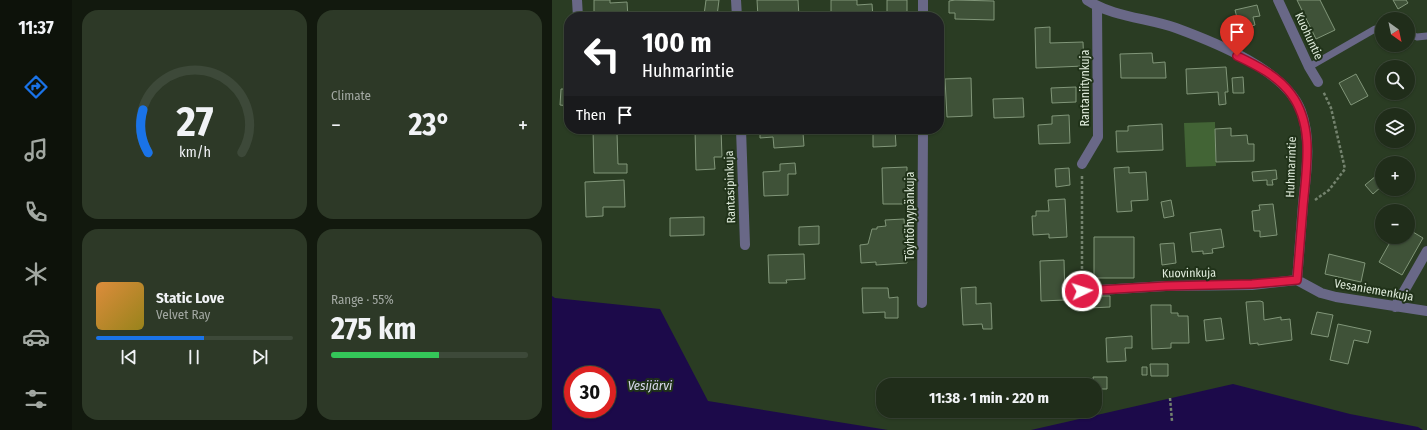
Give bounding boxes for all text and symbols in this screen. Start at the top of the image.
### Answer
street label: Kuohuntie [1292,10,1326,62]
north arrow [1375,12,1415,52]
map controls [1375,12,1415,244]
pin [1220,15,1254,56]
text: 11:37 [18,17,54,39]
icon: arrive [1226,21,1248,43]
text: 100 m [642,26,712,59]
icon: left [576,28,628,80]
street label: Rantaniitynkuja [1078,49,1092,126]
text: Huhmarintie [642,60,734,82]
button: search [1375,60,1415,100]
icon: directions [22,73,50,101]
text: Climate [331,88,371,103]
text: 27 [175,96,213,146]
icon: arrive [614,104,636,126]
text: Then [576,106,606,124]
text: 23° [408,107,451,143]
button: layers [1375,108,1415,148]
text: − [331,112,341,139]
text: + [518,112,528,139]
icon: music [22,136,50,164]
street label: Huhmarintie [1283,136,1299,198]
text: km/h [179,143,210,160]
street label: Rantasipinkuja [722,150,738,224]
button: + [1375,156,1415,196]
street label: Töyhtöhyypänkuja [903,171,917,261]
icon: phone [22,198,50,226]
button: − [1375,204,1415,244]
icon: climate [22,260,50,288]
street label: Kuovinkuja [1162,266,1216,280]
position arrow [1061,270,1103,312]
street label: Vesaniemenkuja [1333,276,1415,304]
text: Static Love [156,289,224,307]
text: Range · 55% [331,292,394,307]
text: Velvet Ray [156,307,210,322]
text: 275 km [331,311,416,347]
icon: car [22,323,50,351]
icon: previous [118,346,140,368]
icon: pause [183,346,205,368]
icon: next [249,346,271,368]
speed limit sign: 30 [564,366,616,418]
water label: Vesijärvi [628,378,673,393]
icon: filters [22,385,50,413]
text: 11:38 · 1 min · 220 m [929,389,1049,407]

